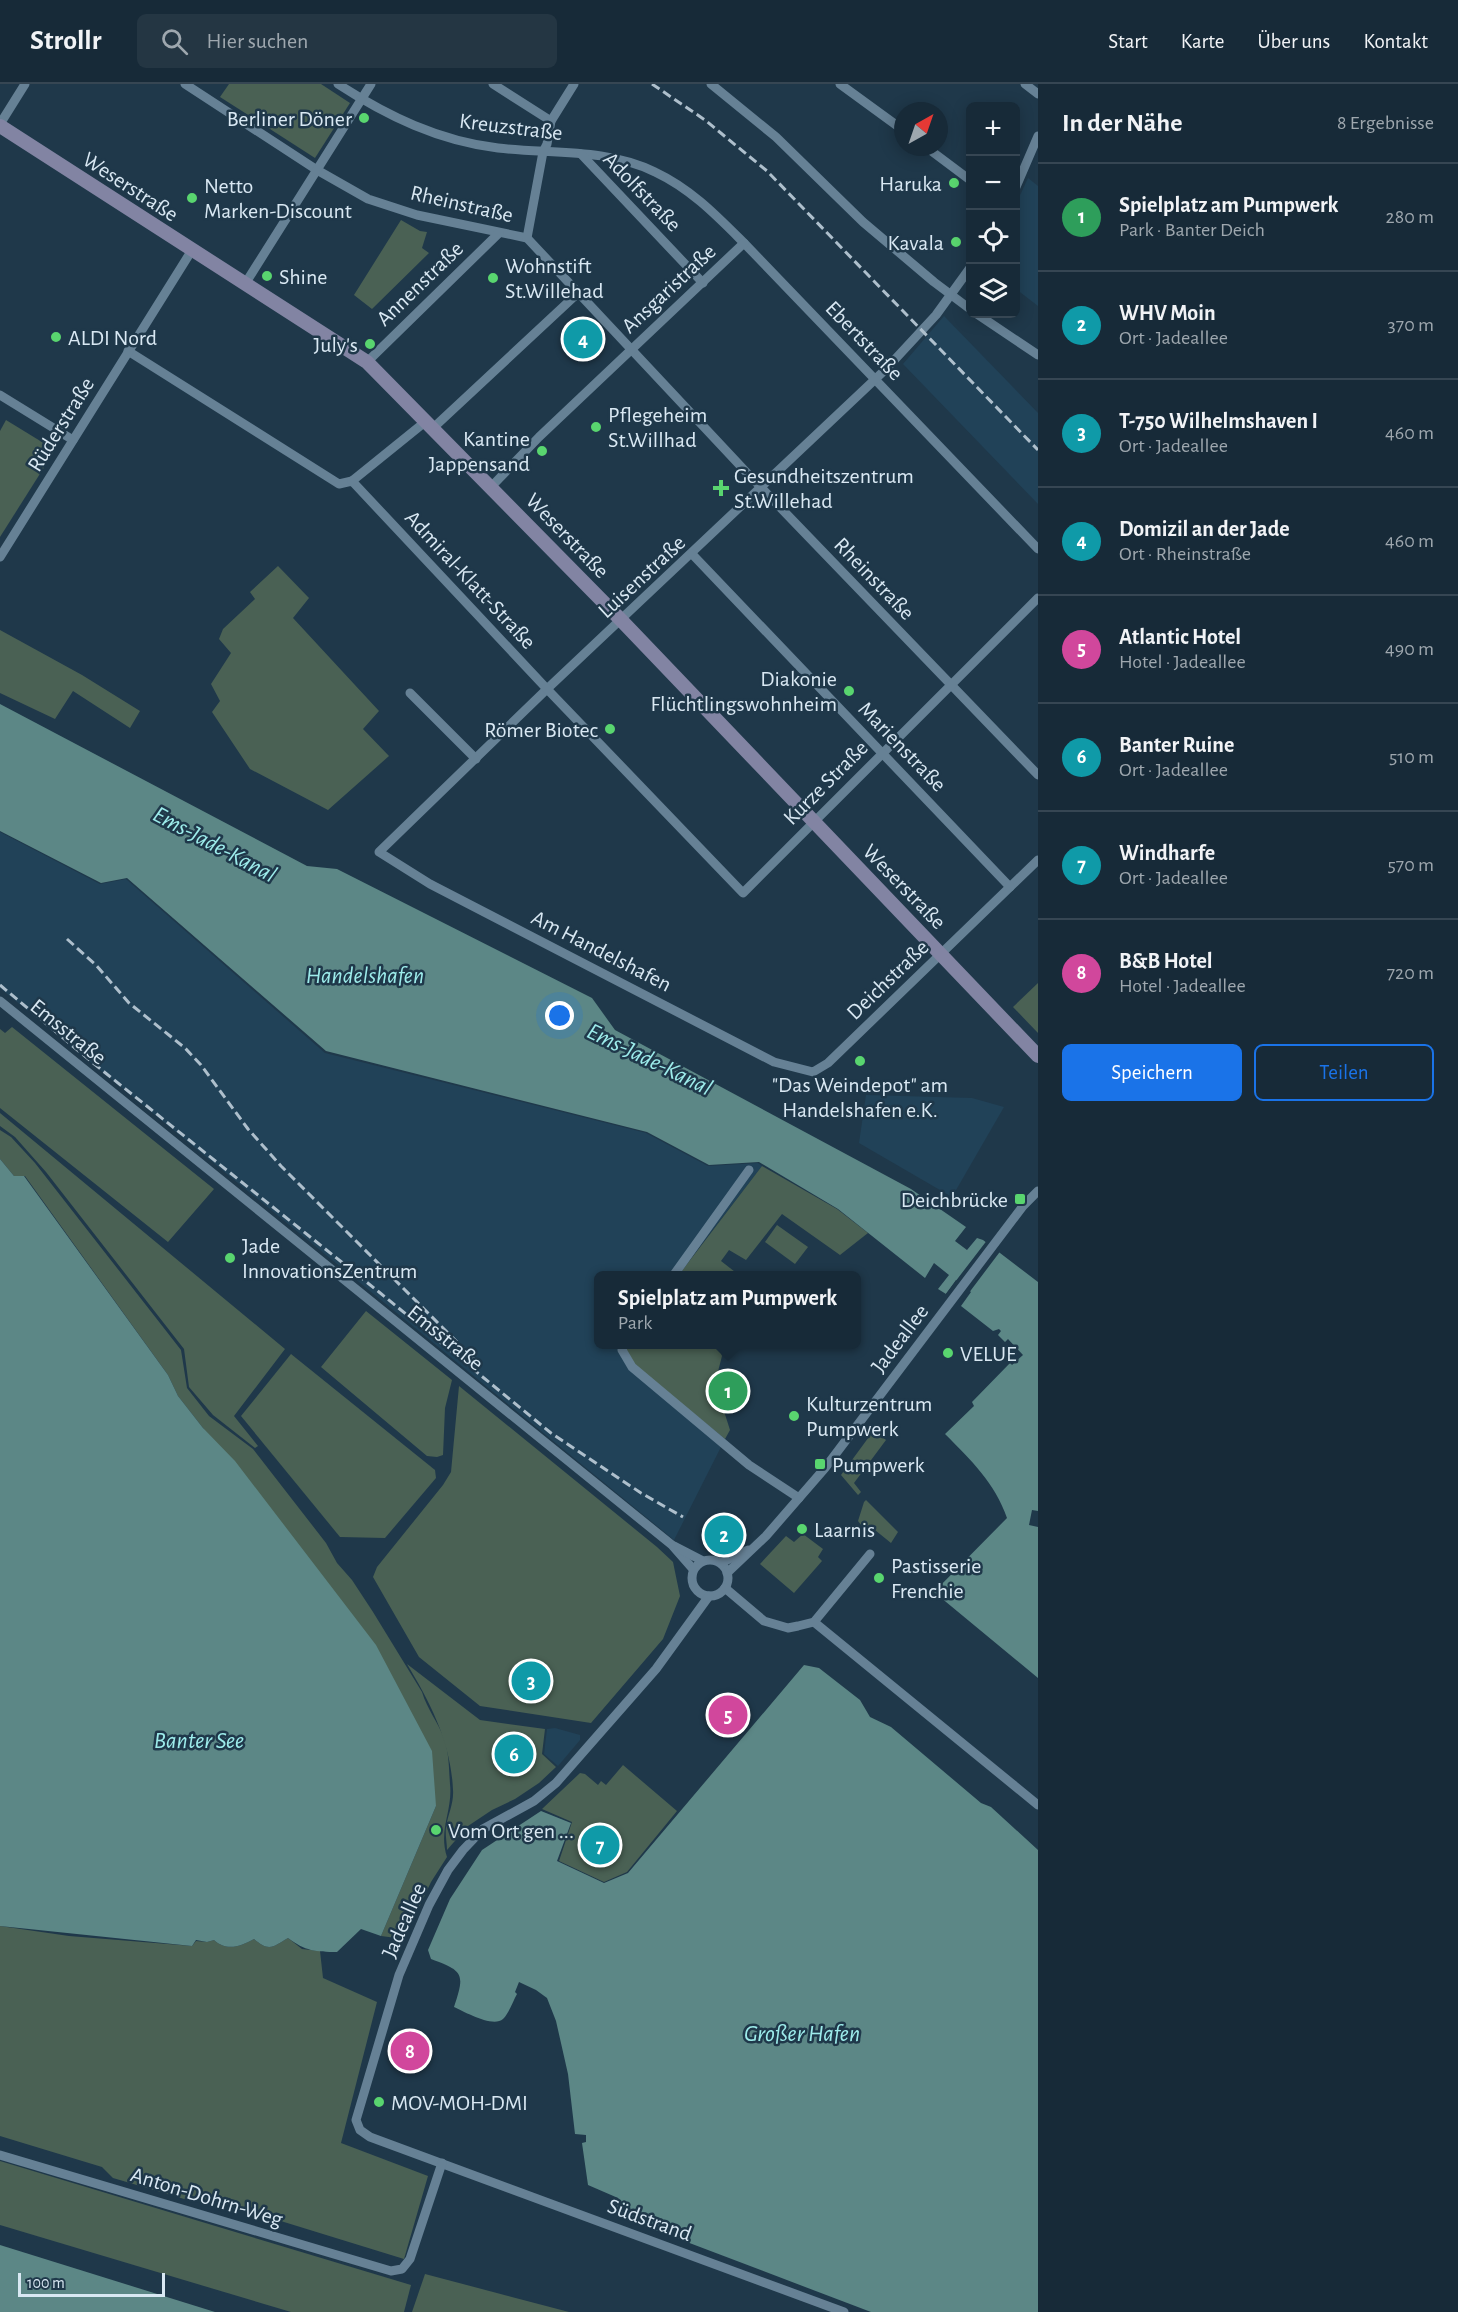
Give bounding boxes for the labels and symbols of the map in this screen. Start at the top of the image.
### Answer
north arrow [894,102,948,156]
place label: Berliner Döner [227,108,352,130]
street label: Kreuzstraße [458,110,564,144]
marker: Berliner Döner [357,111,371,125]
street label: Weserstraße [79,148,182,226]
street label: Adolfstraße [599,148,685,236]
place label: Haruka [879,173,942,195]
place label: Netto Marken-Discount [204,175,352,222]
marker: Haruka [947,176,961,190]
street label: Rheinstraße [408,181,515,226]
marker: Netto Marken-Discount [185,191,199,205]
place label: Kavala [888,232,944,254]
marker: Kavala [949,235,963,249]
street label: Annenstraße [372,237,467,330]
street label: Ansgaristraße [618,240,720,337]
place label: Wohnstift St.Willehad [505,255,604,302]
place label: Shine [279,266,327,288]
marker: Shine [260,269,274,283]
marker: Wohnstift St.Willehad [486,271,500,285]
street label: Ebertstraße [821,297,907,385]
pin: 4 [564,316,602,362]
place label: ALDI Nord [68,327,157,349]
marker: ALDI Nord [49,330,63,344]
place label: July's [314,334,358,356]
marker: July's [363,337,377,351]
street label: Rüderstraße [23,374,98,475]
place label: Pflegeheim St.Willhad [608,404,707,451]
marker: Pflegeheim St.Willhad [589,420,603,434]
place label: Kantine Jappensand [429,428,530,475]
marker: Kantine Jappensand [535,444,549,458]
place label: Gesundheitszentrum St.Willehad [734,465,914,512]
marker: Gesundheitszentrum St.Willehad [712,479,730,497]
street label: Weserstraße [522,489,613,582]
street label: Admiral-Klatt-Straße [401,506,540,653]
street label: Luisenstraße [594,531,689,622]
street label: Rheinstraße [830,533,919,624]
place label: Diakonie Flüchtlingswohnheim [651,668,837,715]
marker: Diakonie Flüchtlingswohnheim [842,684,856,698]
street label: Marienstraße [854,697,950,796]
place label: Römer Biotec [484,719,599,741]
marker: Römer Biotec [603,722,617,736]
street label: Kurze Straße [779,736,872,829]
water label: Ems-Jade-Kanal [149,802,280,887]
street label: Weserstraße [859,840,950,933]
street label: Am Handelshafen [528,906,675,996]
street label: Deichstraße [843,936,933,1024]
water label: Handelshafen [306,964,424,988]
street label: Emsstraße [26,995,111,1069]
your location [545,1001,574,1030]
water label: Ems-Jade-Kanal [583,1019,716,1101]
marker: "Das Weindepot" am Handelshafen e.K. [853,1054,867,1068]
place label: "Das Weindepot" am Handelshafen e.K. [772,1074,948,1121]
place label: Deichbrücke [901,1189,1008,1211]
marker: Deichbrücke [1013,1192,1027,1206]
place label: Jade InnovationsZentrum [242,1235,417,1282]
marker: Jade InnovationsZentrum [223,1251,237,1265]
street label: Jadeallee [867,1300,932,1377]
street label: Emsstraße [403,1301,488,1375]
place label: VELUE [960,1343,1017,1365]
marker: VELUE [941,1346,955,1360]
pin: 1 [708,1368,748,1414]
place label: Kulturzentrum Pumpwerk [806,1393,932,1440]
marker: Kulturzentrum Pumpwerk [787,1409,801,1423]
place label: Pumpwerk [832,1454,924,1476]
marker: Pumpwerk [813,1457,827,1471]
pin: 2 [704,1512,744,1558]
place label: Laarnis [814,1519,875,1541]
marker: Laarnis [795,1522,809,1536]
place label: Pastisserie Frenchie [891,1555,982,1602]
marker: Pastisserie Frenchie [872,1571,886,1585]
pin: 3 [512,1658,550,1704]
pin: 5 [708,1692,748,1738]
water label: Banter See [154,1729,244,1753]
pin: 6 [494,1732,534,1776]
place label: Vom Ort gen ... [448,1820,574,1842]
pin: 7 [580,1822,620,1868]
marker: Vom Ort gen ... [429,1823,443,1837]
street label: Jadeallee [378,1880,430,1961]
water label: Großer Hafen [744,2022,860,2046]
pin: 8 [390,2028,430,2074]
place label: MOV-MOH-DMI [391,2092,528,2114]
marker: MOV-MOH-DMI [372,2095,386,2109]
street label: Anton-Dohrn-Weg [128,2163,286,2231]
street label: Südstrand [605,2195,695,2245]
scale bar [18,2270,165,2298]

